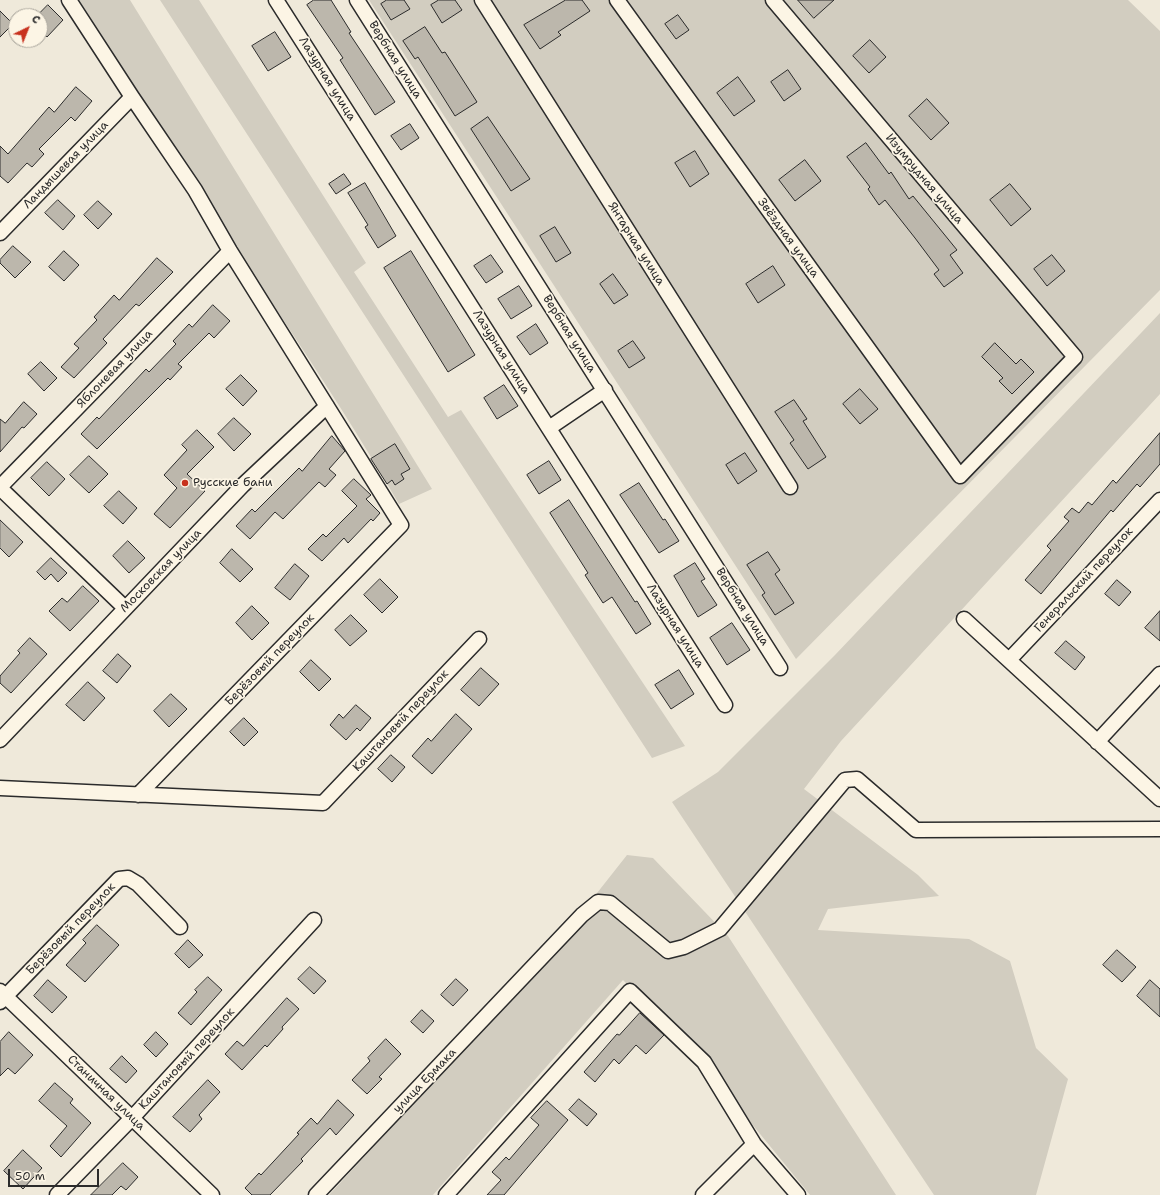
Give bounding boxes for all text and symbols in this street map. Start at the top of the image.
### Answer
north arrow [8,8,48,48]
text: С [28,12,43,27]
street label: Вербная улица [365,18,425,102]
street label: Лазурная улица [295,34,359,124]
street label: Ландышевая улица [20,118,112,212]
street label: Изумрудная улица [882,131,966,227]
street label: Звёздная улица [754,195,822,281]
street label: Янтарная улица [605,200,667,288]
street label: Вербная улица [539,292,599,376]
street label: Лазурная улица [469,307,533,397]
street label: Яблоневая улица [74,327,156,411]
place label: Русские бани [193,476,273,490]
marker: Русские бани [180,478,190,488]
street label: Генеральский переулок [1032,525,1136,635]
street label: Московская улица [117,526,205,616]
street label: Вербная улица [712,565,772,649]
street label: Лазурная улица [643,581,707,671]
street label: Берёзовый переулок [222,611,318,709]
street label: Каштановый переулок [350,667,452,775]
street label: Берёзовый переулок [23,880,119,978]
street label: Каштановый переулок [136,1005,238,1113]
street label: улица Ермака [390,1046,460,1116]
street label: Станичная улица [64,1052,148,1134]
scale bar [10,1161,101,1187]
text: 50 m [15,1168,45,1184]

